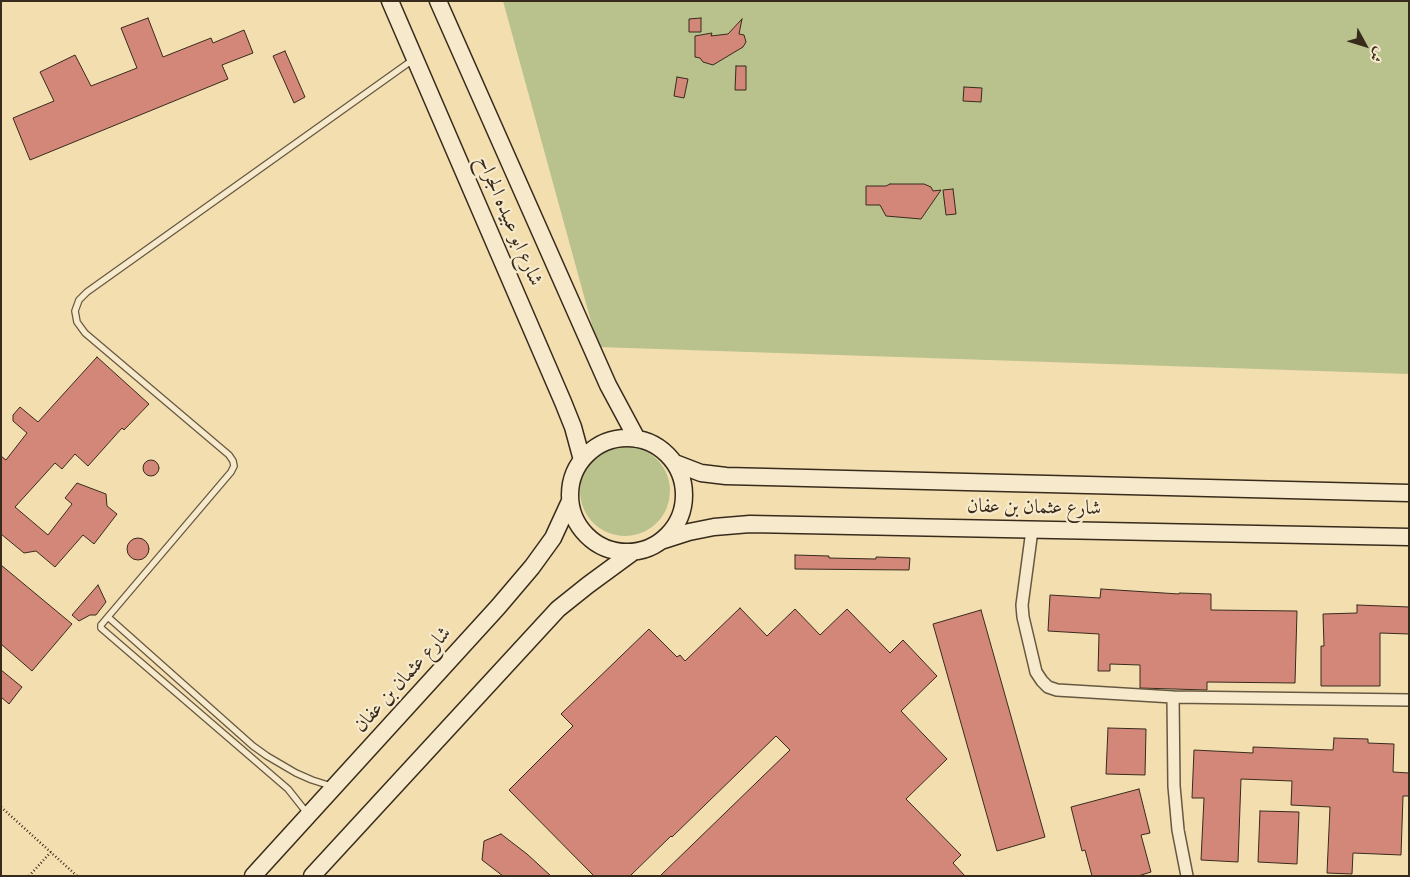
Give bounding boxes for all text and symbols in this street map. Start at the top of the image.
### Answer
north arrow [1340,20,1390,70]
text: ش [1365,43,1389,66]
street label: شارع ابو عبيده الجراح [471,152,547,290]
street label: شارع عثمان بن عفان [967,495,1101,521]
street label: شارع عثمان بن عفان [349,622,457,738]

